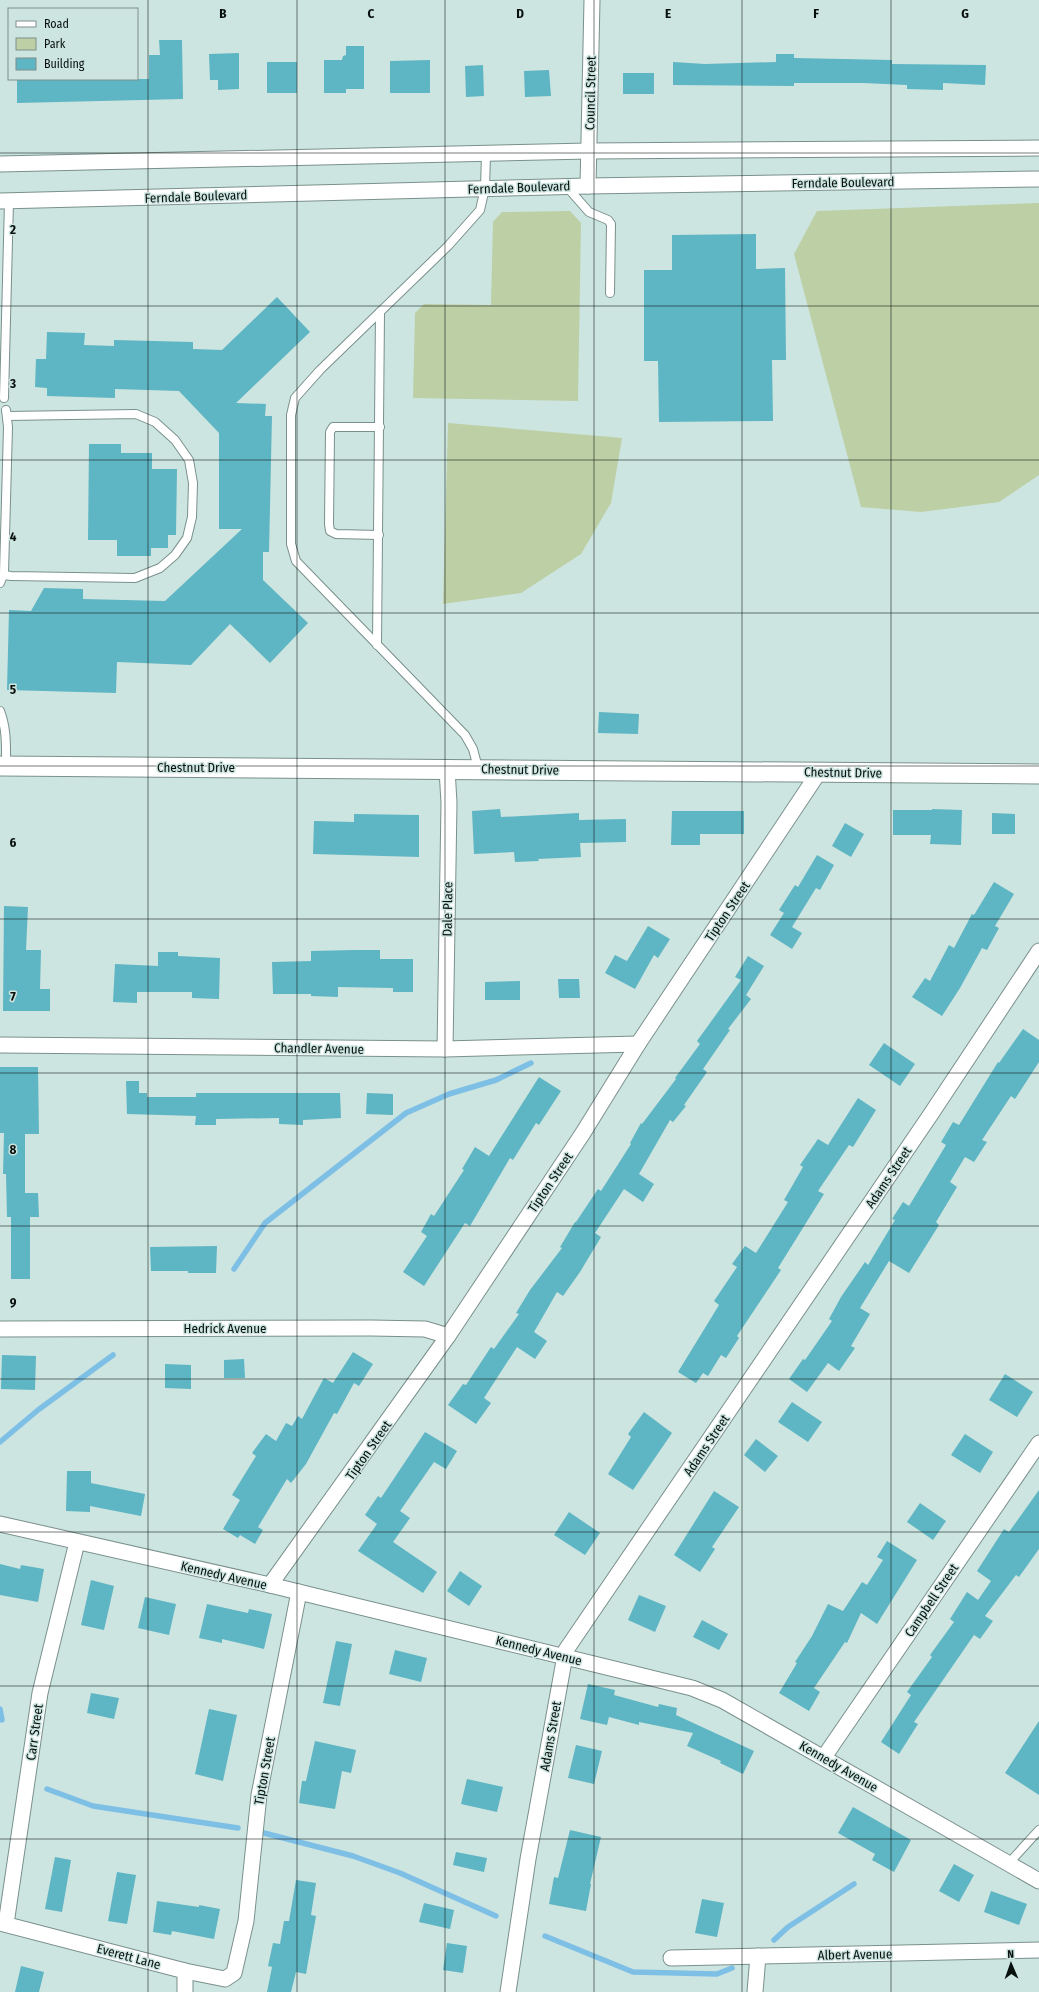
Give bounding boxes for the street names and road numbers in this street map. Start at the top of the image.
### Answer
street label: Council Street [582,55,599,130]
street label: Ferndale Boulevard [792,174,894,191]
street label: Ferndale Boulevard [467,178,571,197]
street label: Ferndale Boulevard [144,187,248,206]
street label: Chestnut Drive [157,760,235,775]
street label: Chestnut Drive [481,761,559,778]
street label: Chestnut Drive [804,764,882,781]
street label: Tipton Street [702,878,753,944]
street label: Dale Place [440,882,455,936]
street label: Chandler Avenue [274,1040,364,1057]
street label: Adams Street [862,1143,915,1211]
street label: Tipton Street [525,1149,576,1215]
street label: Hedrick Avenue [184,1321,266,1336]
street label: Adams Street [680,1411,733,1479]
street label: Tipton Street [342,1417,395,1483]
street label: Kennedy Avenue [179,1558,269,1593]
street label: Campbell Street [901,1560,962,1640]
street label: Kennedy Avenue [494,1633,583,1668]
street label: Adams Street [537,1699,564,1772]
street label: Carr Street [23,1702,46,1761]
street label: Tipton Street [251,1735,278,1806]
street label: Kennedy Avenue [797,1738,881,1795]
street label: Everett Lane [95,1941,162,1972]
street label: Albert Avenue [818,1946,892,1963]

